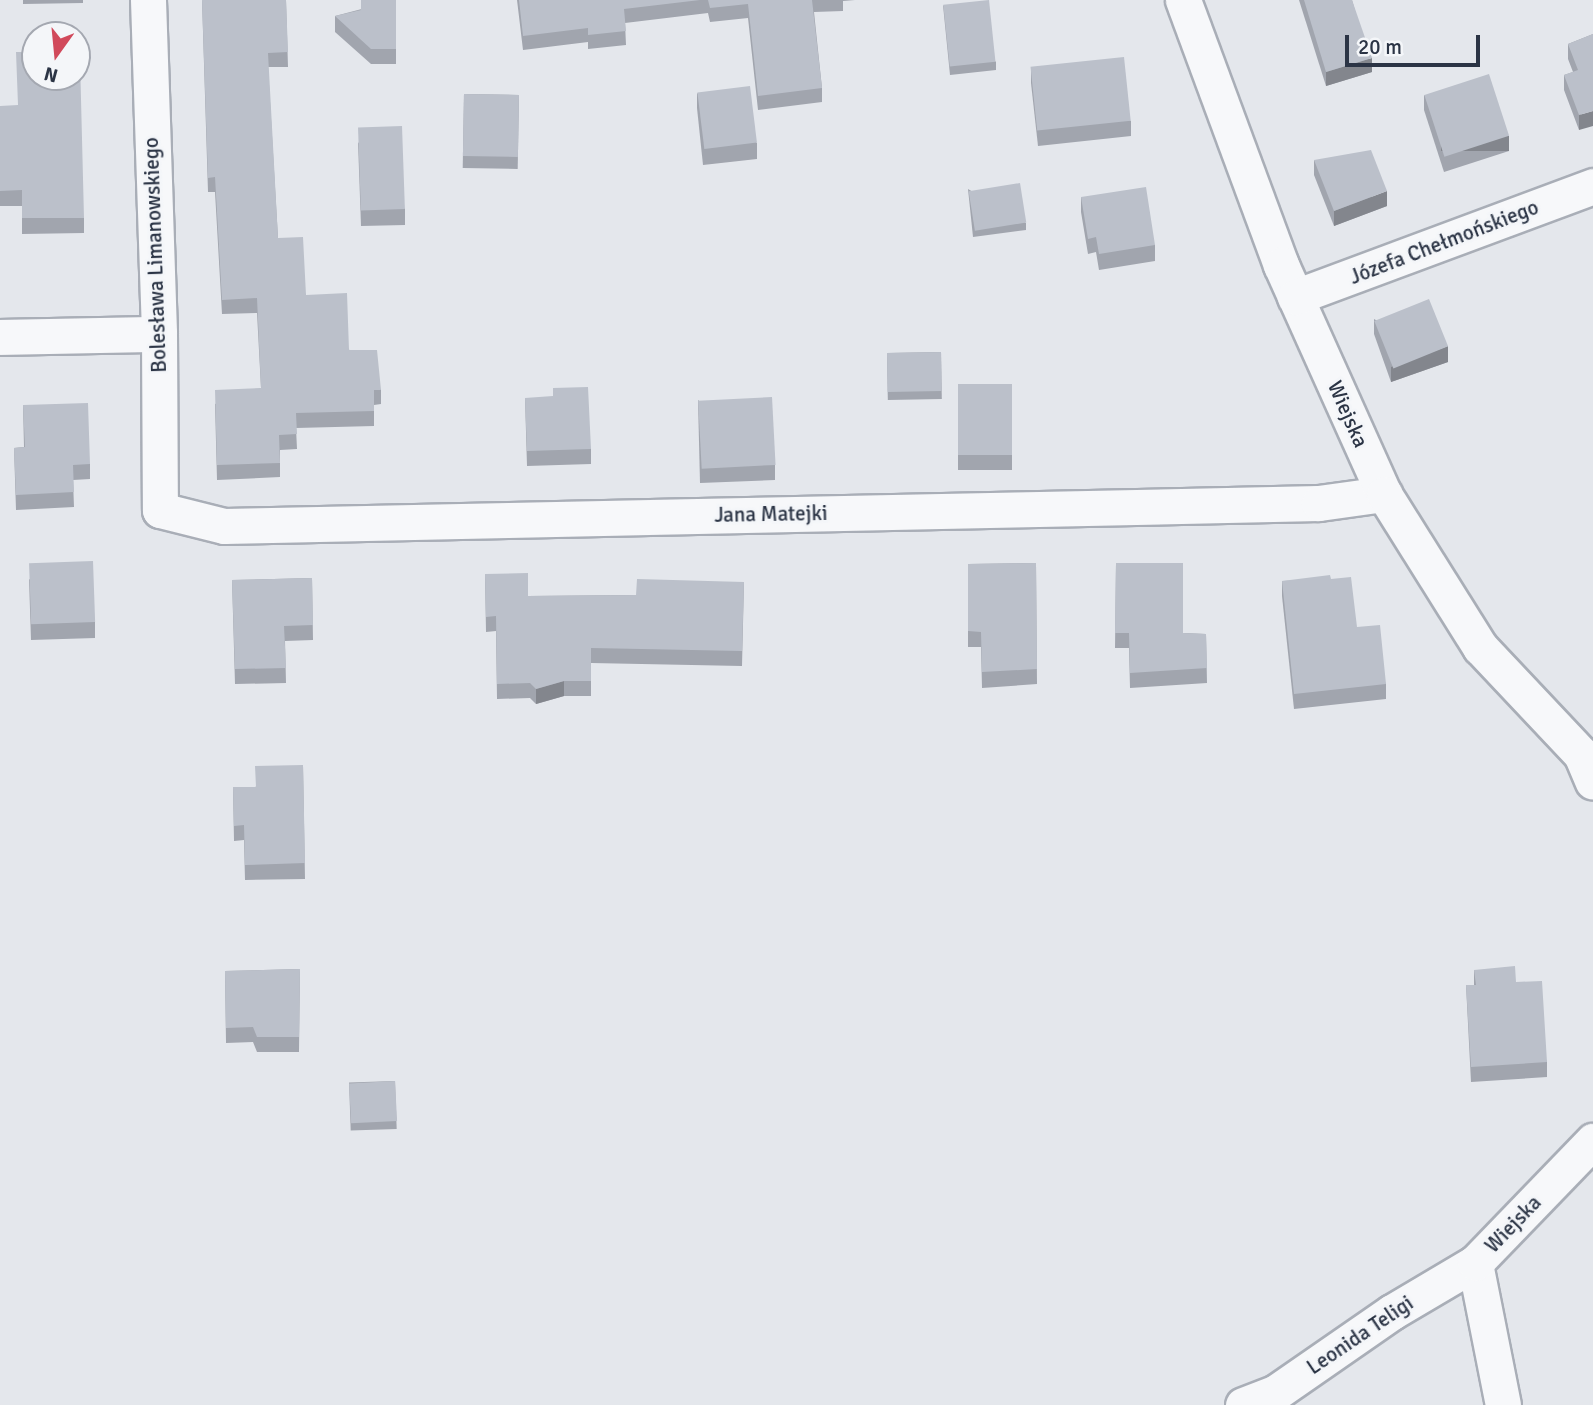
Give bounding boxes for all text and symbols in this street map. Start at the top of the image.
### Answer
north arrow [21,21,91,91]
scale bar [1348,21,1483,65]
text: 20 m [1358,34,1402,60]
text: N [42,61,61,88]
street label: Bolesława Limanowskiego [138,137,172,373]
street label: Józefa Chełmońskiego [1346,194,1542,290]
street label: Wiejska [1322,377,1374,451]
street label: Jana Matejki [714,500,828,528]
street label: Wiejska [1480,1190,1546,1258]
street label: Leonida Teligi [1302,1290,1418,1380]

